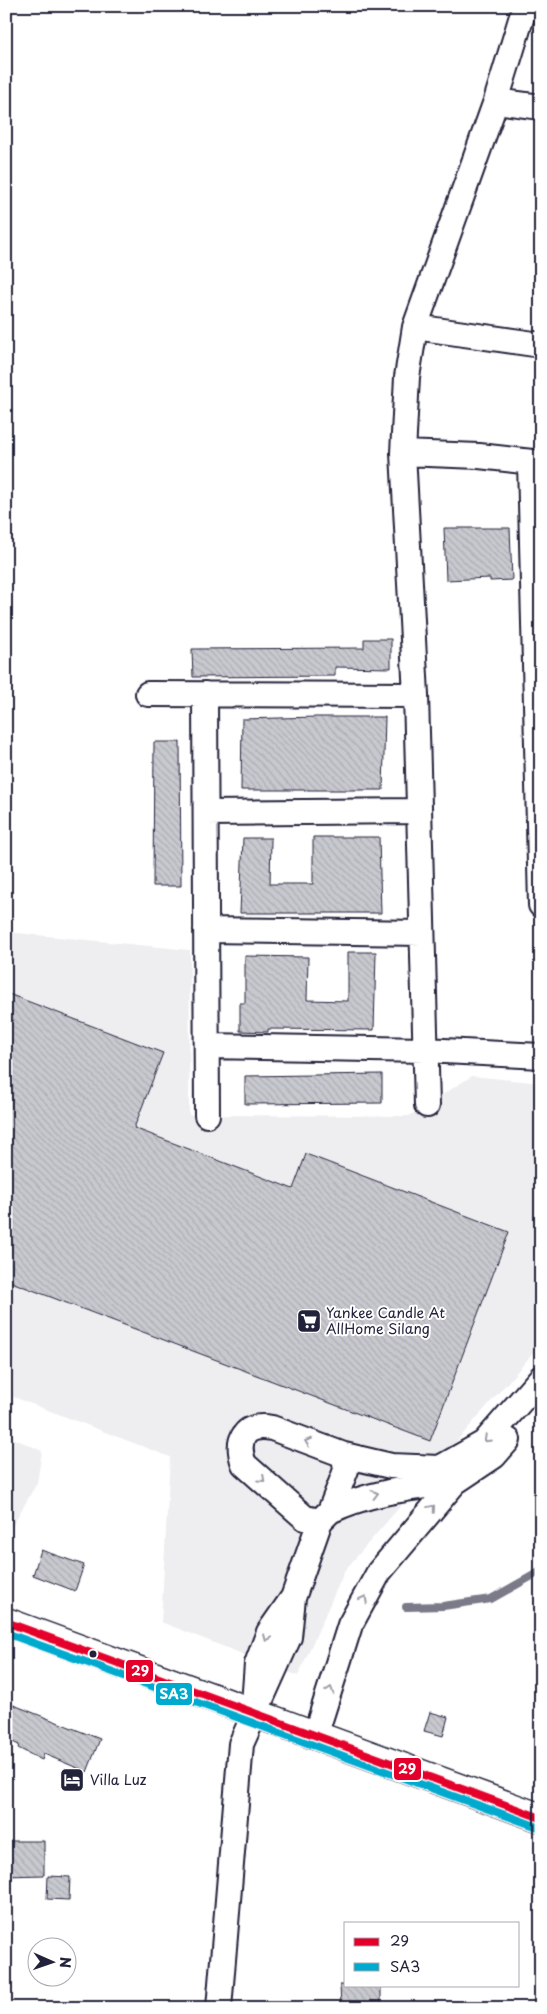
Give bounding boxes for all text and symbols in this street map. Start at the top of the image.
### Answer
place label: Yankee Candle At AllHome Silang [326,1302,445,1339]
supermarket icon: Yankee Candle At AllHome Silang [296,1308,322,1334]
one-way arrow [484,1433,493,1442]
one-way arrow [304,1437,313,1448]
one-way arrow [257,1474,266,1483]
one-way arrow [371,1490,379,1500]
one-way arrow [427,1505,435,1514]
one-way arrow [358,1595,368,1604]
one-way arrow [263,1633,273,1642]
unlabelled marker [88,1649,98,1659]
line badge: 29 [125,1659,154,1683]
text: 29 [131,1660,149,1681]
line badge: SA3 [155,1682,193,1706]
text: SA3 [160,1683,188,1704]
one-way arrow [324,1686,334,1694]
line badge: 29 [393,1757,422,1781]
text: 29 [398,1758,416,1779]
hotel icon: Villa Luz [59,1767,85,1793]
place label: Villa Luz [90,1769,147,1790]
legend [344,1922,520,1986]
text: 29 [390,1928,409,1951]
north arrow [28,1936,78,1986]
text: SA3 [390,1954,420,1977]
text: N [55,1957,76,1968]

